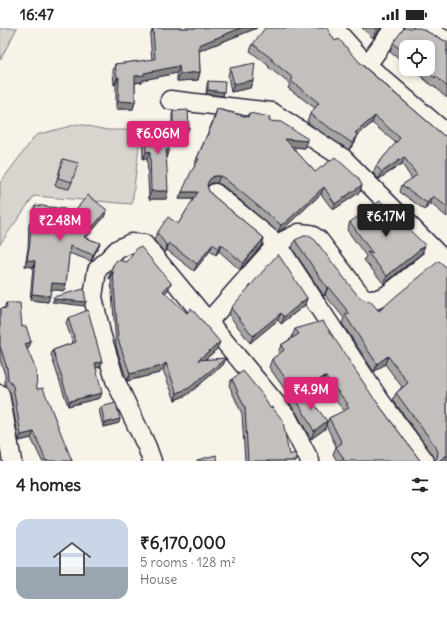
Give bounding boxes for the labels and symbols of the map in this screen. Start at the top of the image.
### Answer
pin: ₹6.06M [125,121,191,155]
pin: ₹6.17M [353,204,419,238]
pin: ₹2.48M [27,208,93,242]
pin: ₹4.9M [283,377,339,411]

